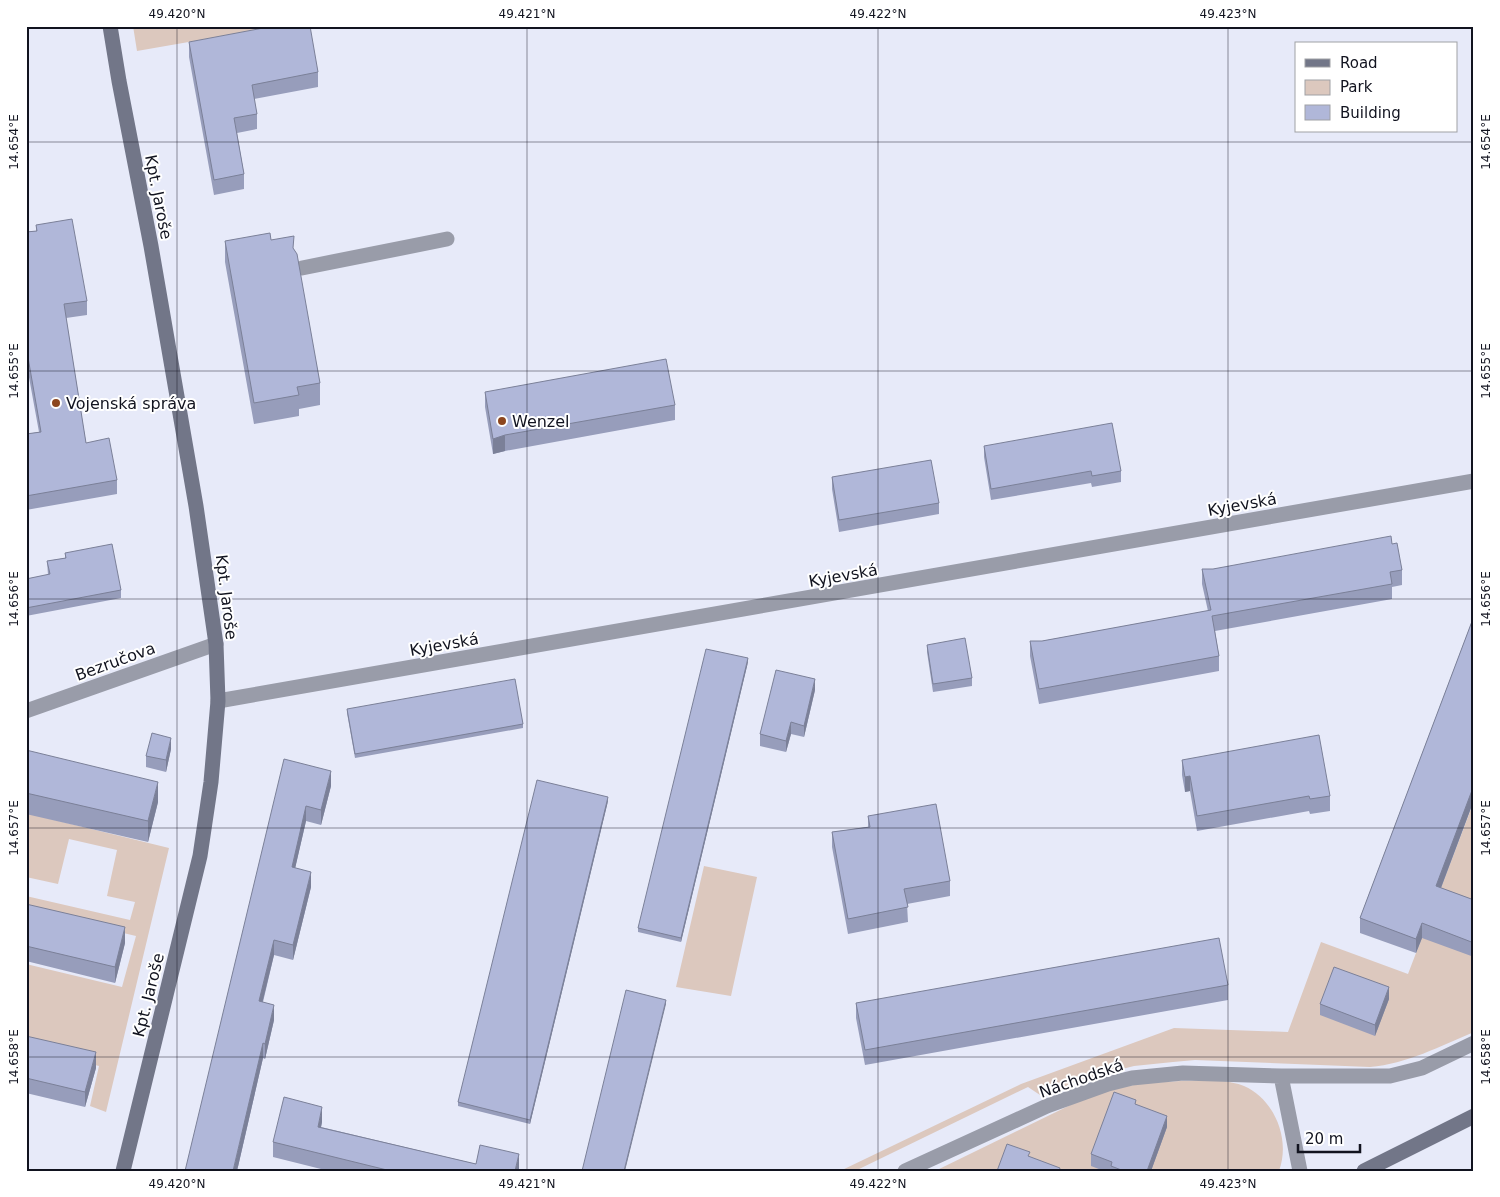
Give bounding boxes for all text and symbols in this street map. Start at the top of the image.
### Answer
text: 49.420°N [149,7,205,21]
text: 49.421°N [499,7,555,21]
text: 49.422°N [850,7,906,21]
text: 49.423°N [1200,7,1256,21]
legend [1295,42,1458,132]
text: Road [1340,54,1378,72]
text: Park [1340,78,1373,96]
text: Building [1340,104,1401,122]
text: 14.654°E [7,114,21,170]
text: 14.654°E [1479,114,1493,170]
street label: Kpt. Jaroše [141,153,176,241]
text: 14.655°E [7,343,21,399]
text: 14.655°E [1479,343,1493,399]
place label: Vojenská správa [66,394,196,413]
marker: Vojenská správa [50,397,62,409]
place label: Wenzel [512,412,570,431]
marker: Wenzel [496,415,508,427]
street label: Kyjevská [1206,489,1278,520]
street label: Kpt. Jaroše [212,553,241,641]
street label: Kyjevská [807,560,879,591]
text: 14.656°E [7,571,21,627]
text: 14.656°E [1479,571,1493,627]
street label: Kyjevská [408,629,480,660]
street label: Bezručova [73,638,158,685]
text: 14.657°E [7,800,21,856]
text: 14.657°E [1479,800,1493,856]
street label: Kpt. Jaroše [129,951,168,1039]
text: 14.658°E [7,1029,21,1085]
text: 14.658°E [1479,1029,1493,1085]
street label: Náchodská [1037,1055,1126,1102]
scale bar [1298,1122,1360,1154]
text: 20 m [1305,1130,1343,1148]
text: 49.420°N [149,1177,205,1191]
text: 49.421°N [499,1177,555,1191]
text: 49.422°N [850,1177,906,1191]
text: 49.423°N [1200,1177,1256,1191]

